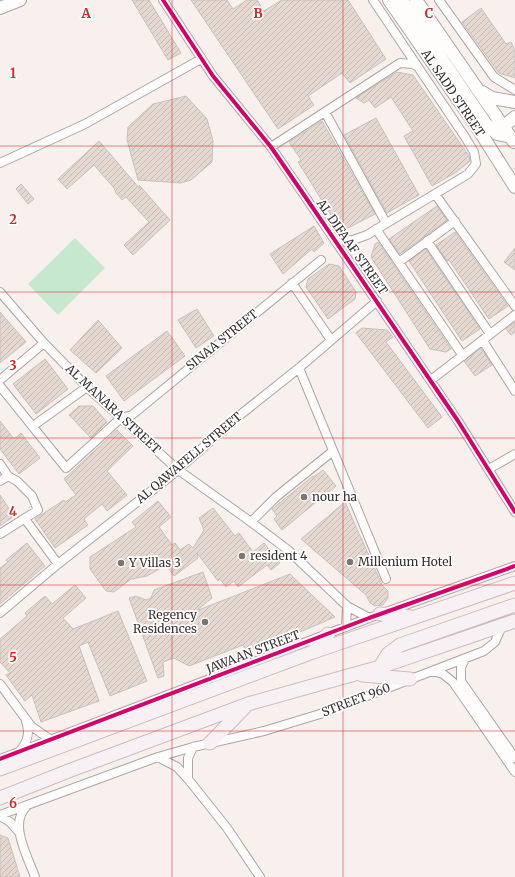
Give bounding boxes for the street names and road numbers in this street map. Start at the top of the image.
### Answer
street label: AL SADD STREET [418,45,489,140]
street label: AL DIFAAF STREET [313,195,391,298]
street label: SINAA STREET [183,306,261,373]
street label: AL MANARA STREET [62,360,164,457]
street label: AL QAWAFELL STREET [132,408,245,507]
street label: JAWAAN STREET [203,627,302,677]
street label: STREET 960 [319,679,392,719]

